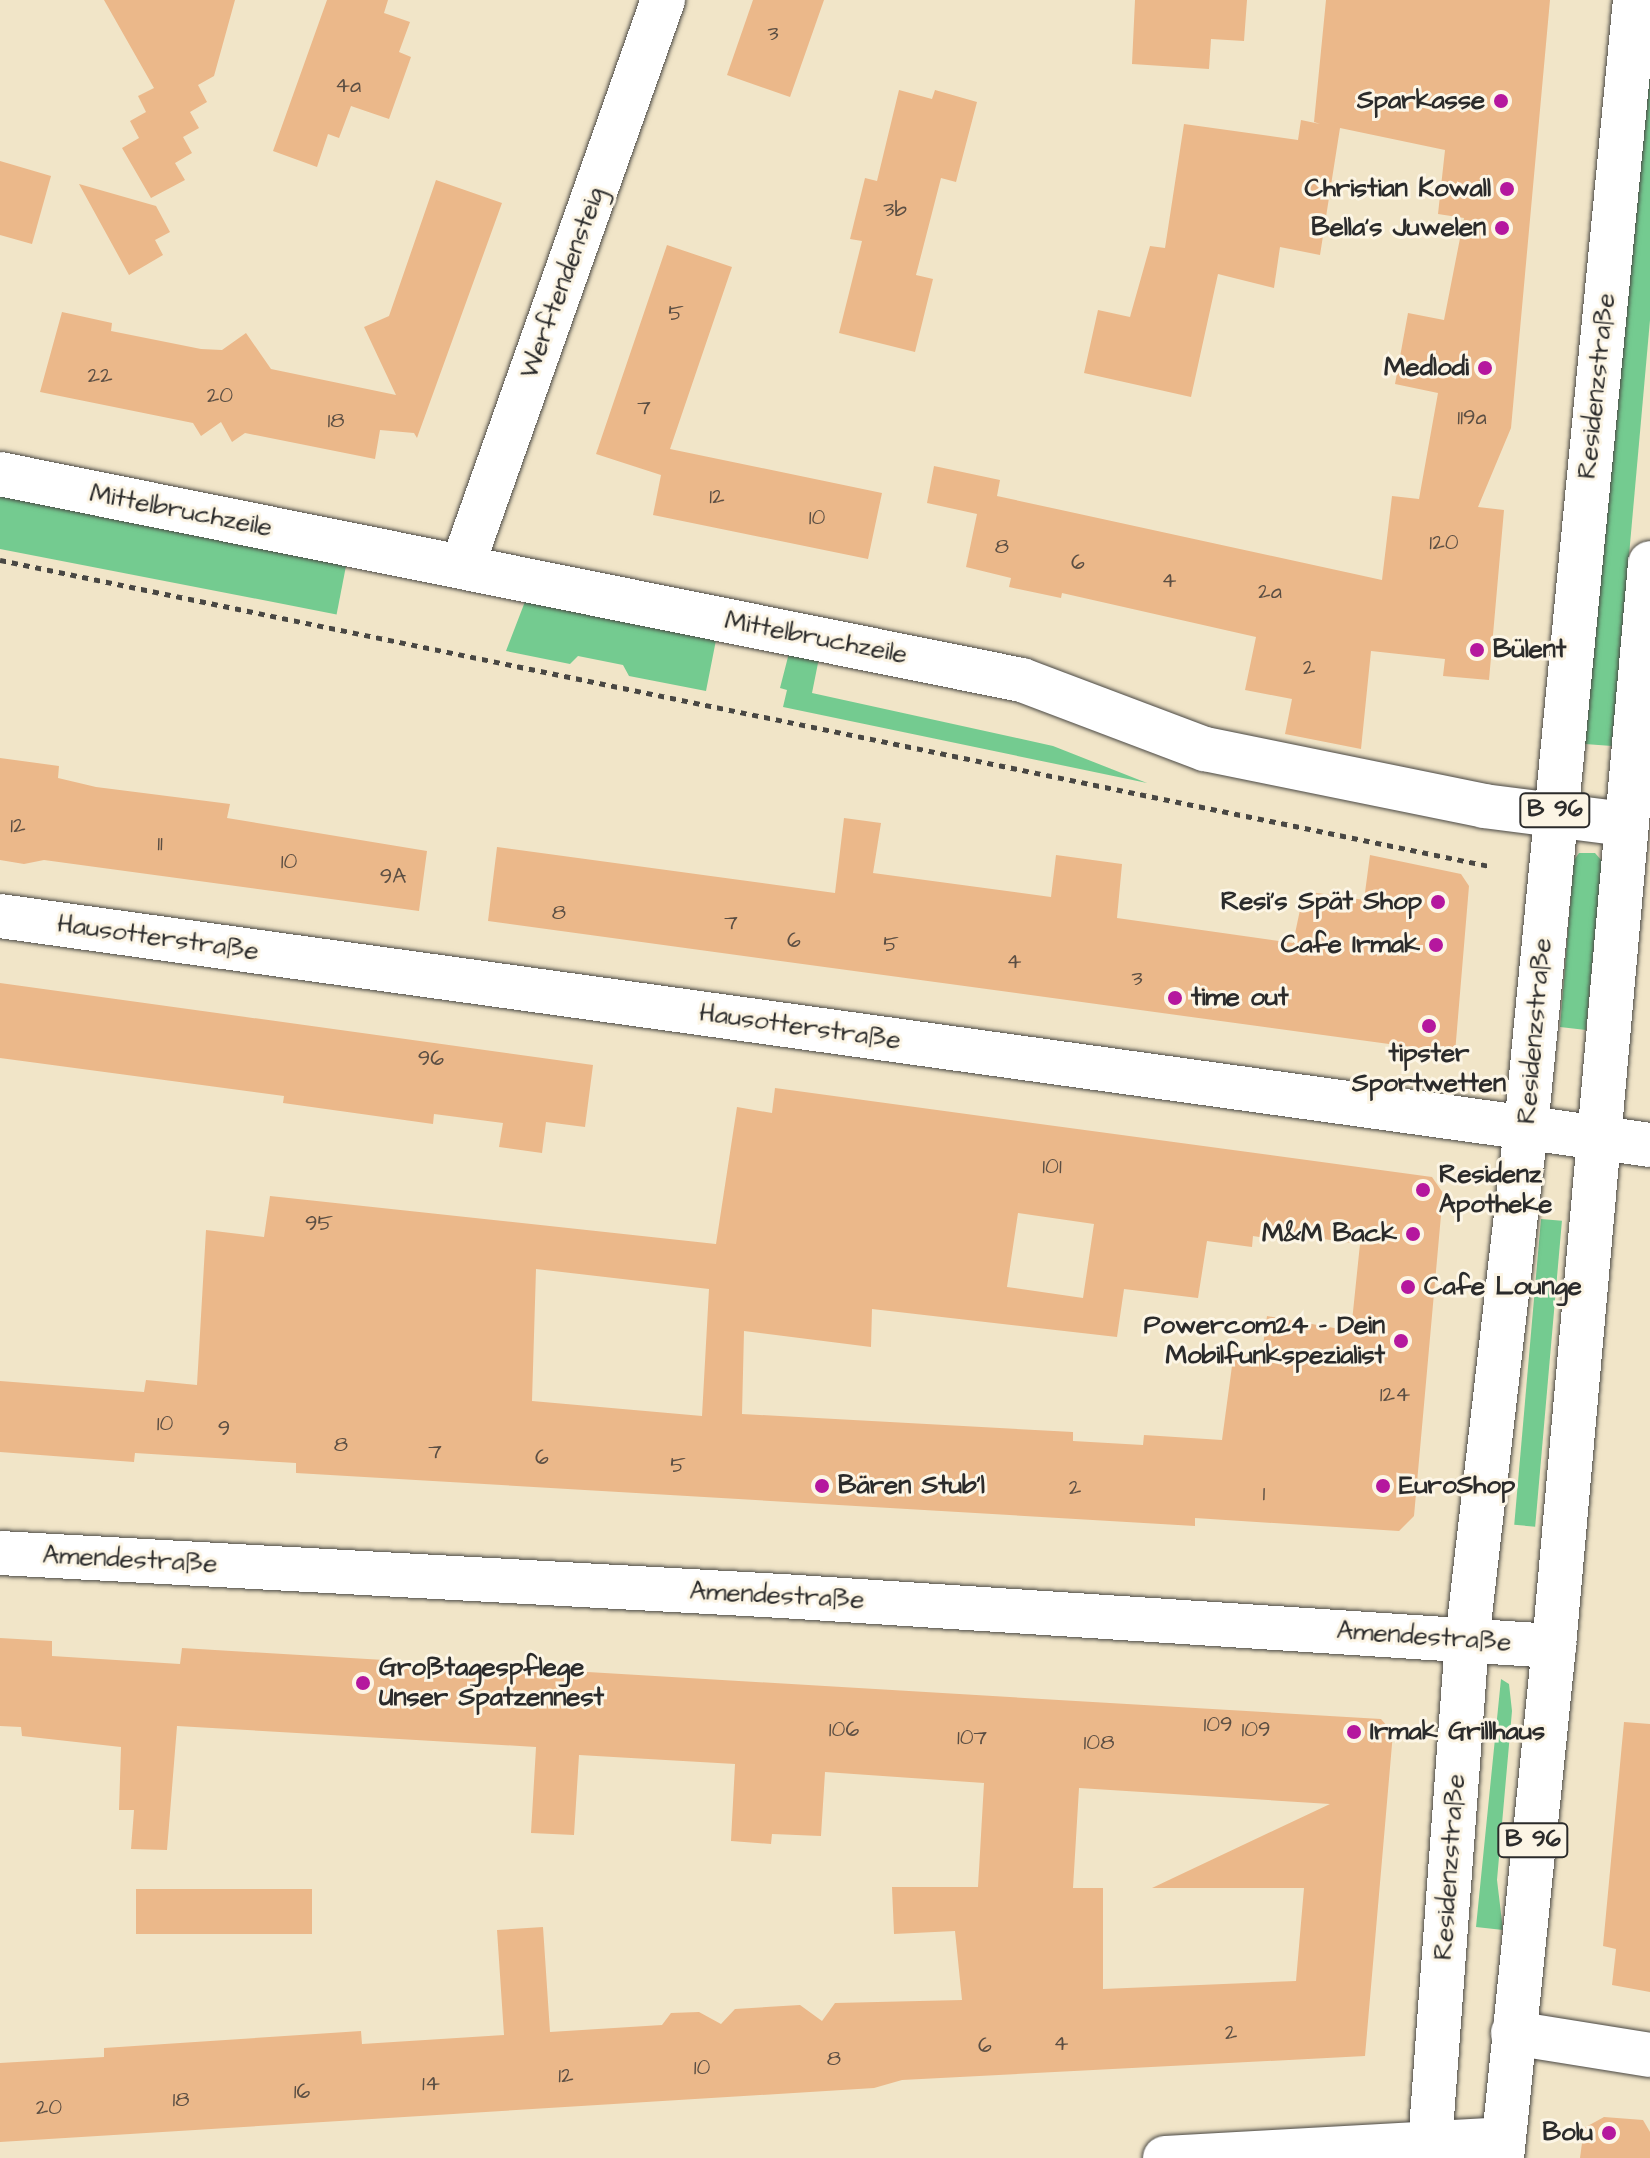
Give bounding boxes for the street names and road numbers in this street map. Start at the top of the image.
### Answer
street label: Werftendensteig [514,183,612,383]
street label: Residenzstraße [1572,292,1622,480]
street label: Mittelbruchzeile [87,478,275,544]
street label: Mittelbruchzeile [722,605,910,671]
road number: B 96 [1519,790,1591,830]
street label: Hausotterstraße [55,908,261,968]
street label: Residenzstraße [1511,937,1559,1125]
street label: Hausotterstraße [697,997,903,1057]
street label: Amendestraße [42,1540,218,1580]
street label: Amendestraße [689,1576,865,1616]
street label: Amendestraße [1336,1615,1512,1659]
street label: Residenzstraße [1428,1773,1472,1961]
road number: B 96 [1497,1820,1569,1860]

